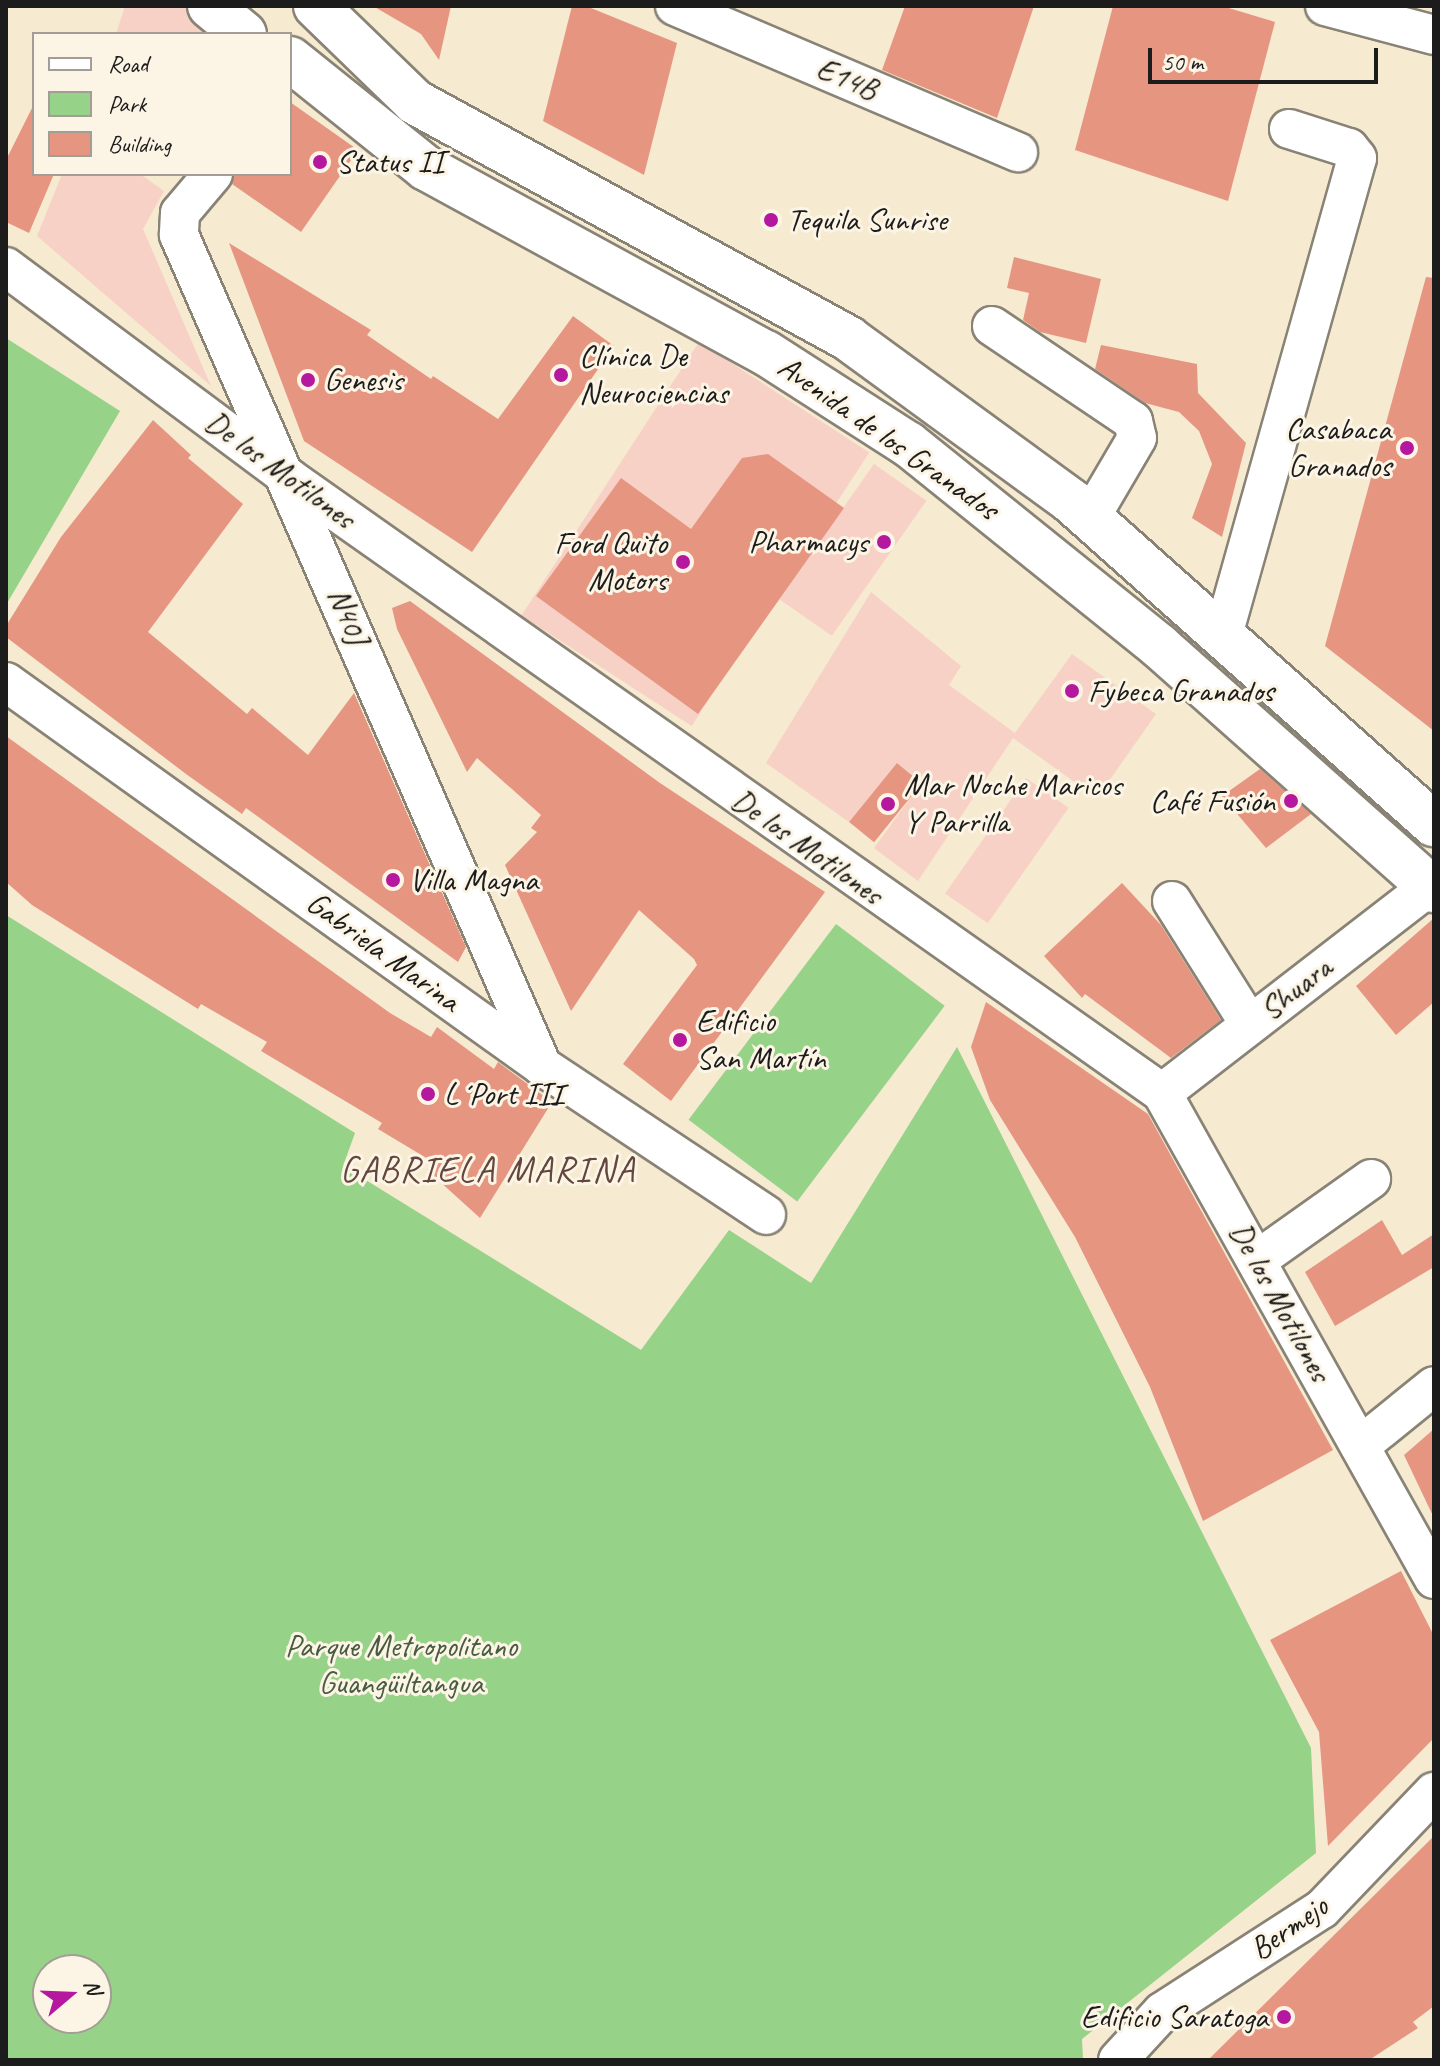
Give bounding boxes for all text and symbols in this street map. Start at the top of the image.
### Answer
legend [32,32,292,176]
scale bar [1152,32,1382,82]
text: 50 m [1162,47,1203,77]
text: Road [108,49,148,79]
street label: E14B [811,49,883,109]
text: Park [108,89,146,119]
text: Building [108,129,171,159]
place label: Status II [336,143,444,181]
marker: Status II [311,153,329,171]
place label: Tequila Sunrise [787,201,946,239]
marker: Tequila Sunrise [762,211,780,229]
place label: Clínica De Neurociencias [579,338,728,413]
street label: Avenida de los Granados [771,348,1005,528]
place label: Genesis [324,361,403,399]
marker: Clínica De Neurociencias [550,364,572,386]
marker: Genesis [299,371,317,389]
street label: De los Motilones [198,403,362,537]
place label: Casabaca Granados [1285,411,1391,486]
marker: Casabaca Granados [1398,439,1416,457]
place label: Pharmacys [749,523,868,561]
place label: Ford Quito Motors [554,525,667,600]
marker: Pharmacys [875,533,893,551]
marker: Ford Quito Motors [674,553,692,571]
street label: N40J [319,582,377,650]
place label: Fybeca Granados [1088,672,1273,710]
marker: Fybeca Granados [1063,682,1081,700]
place label: Mar Noche Maricos Y Parrilla [904,767,1123,842]
street label: De los Motilones [724,781,890,913]
place label: Café Fusión [1150,782,1275,820]
marker: Café Fusión [1282,792,1300,810]
marker: Mar Noche Maricos Y Parrilla [879,795,897,813]
place label: Villa Magna [409,861,538,899]
marker: Villa Magna [384,871,402,889]
street label: Gabriela Marina [299,883,467,1021]
street label: Shuara [1253,949,1339,1029]
place label: Edificio San Martín [696,1003,827,1078]
marker: Edificio San Martín [671,1031,689,1049]
place label: L´Port III [444,1075,563,1113]
marker: L´Port III [419,1085,437,1103]
district label: GABRIELA MARINA [343,1148,633,1192]
street label: De los Motilones [1221,1216,1339,1388]
park label: Parque Metropolitano Guangüiltangua [285,1628,517,1703]
street label: Bermejo [1243,1888,1335,1968]
north arrow [32,1954,112,2034]
text: N [77,1976,108,1998]
place label: Edificio Saratoga [1081,1998,1268,2036]
marker: Edificio Saratoga [1275,2008,1293,2026]

